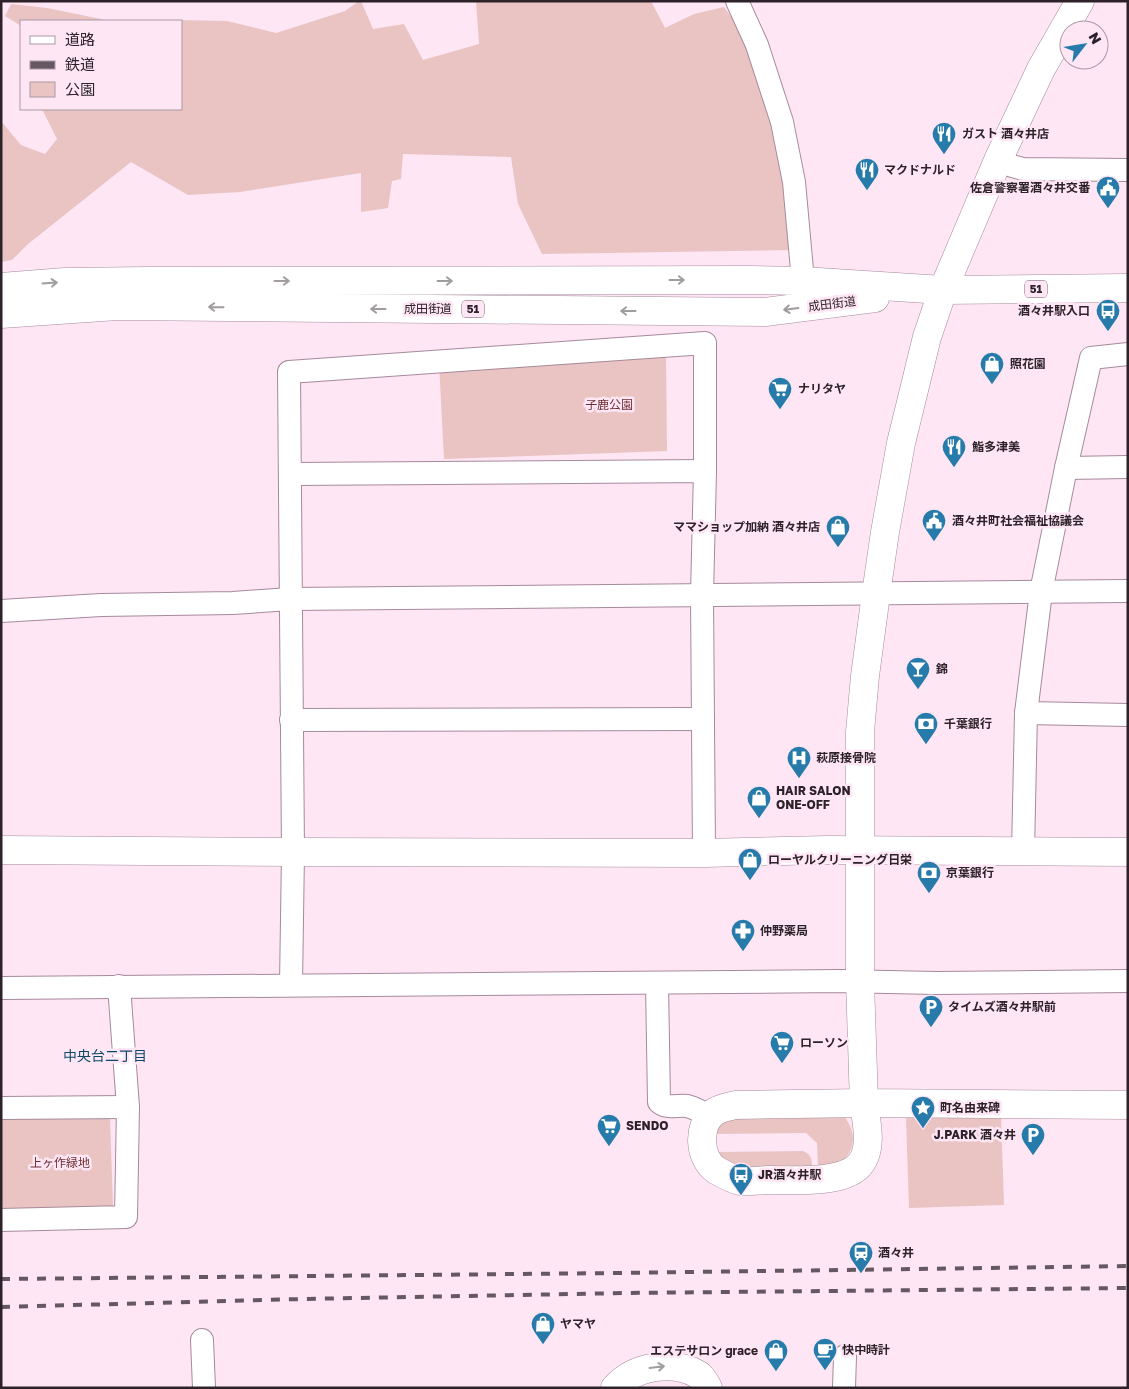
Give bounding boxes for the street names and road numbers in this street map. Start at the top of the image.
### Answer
road number: 51 [1025,280,1047,298]
street label: 成田街道 [807,293,857,314]
road number: 51 [462,300,484,318]
street label: 成田街道 [404,301,452,316]

